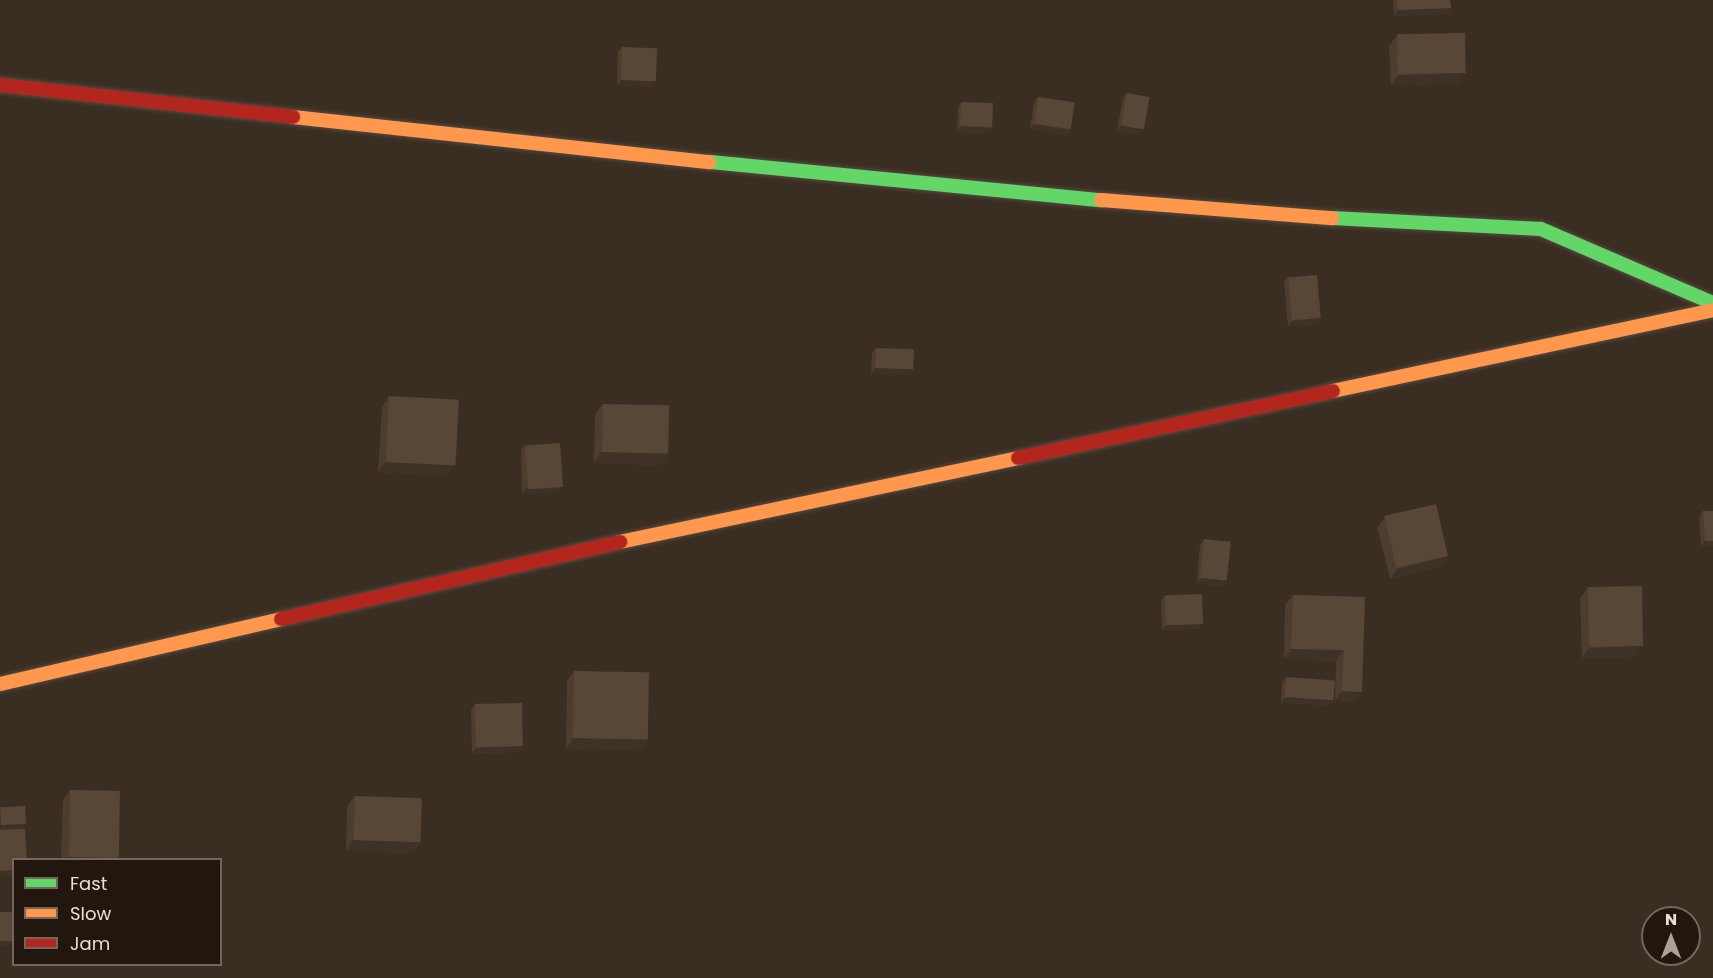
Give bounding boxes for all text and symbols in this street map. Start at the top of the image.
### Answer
legend [12,858,222,966]
text: Fast [70,871,107,896]
text: Slow [70,901,111,926]
north arrow [1641,906,1701,966]
text: N [1665,908,1677,931]
text: Jam [70,931,110,956]

